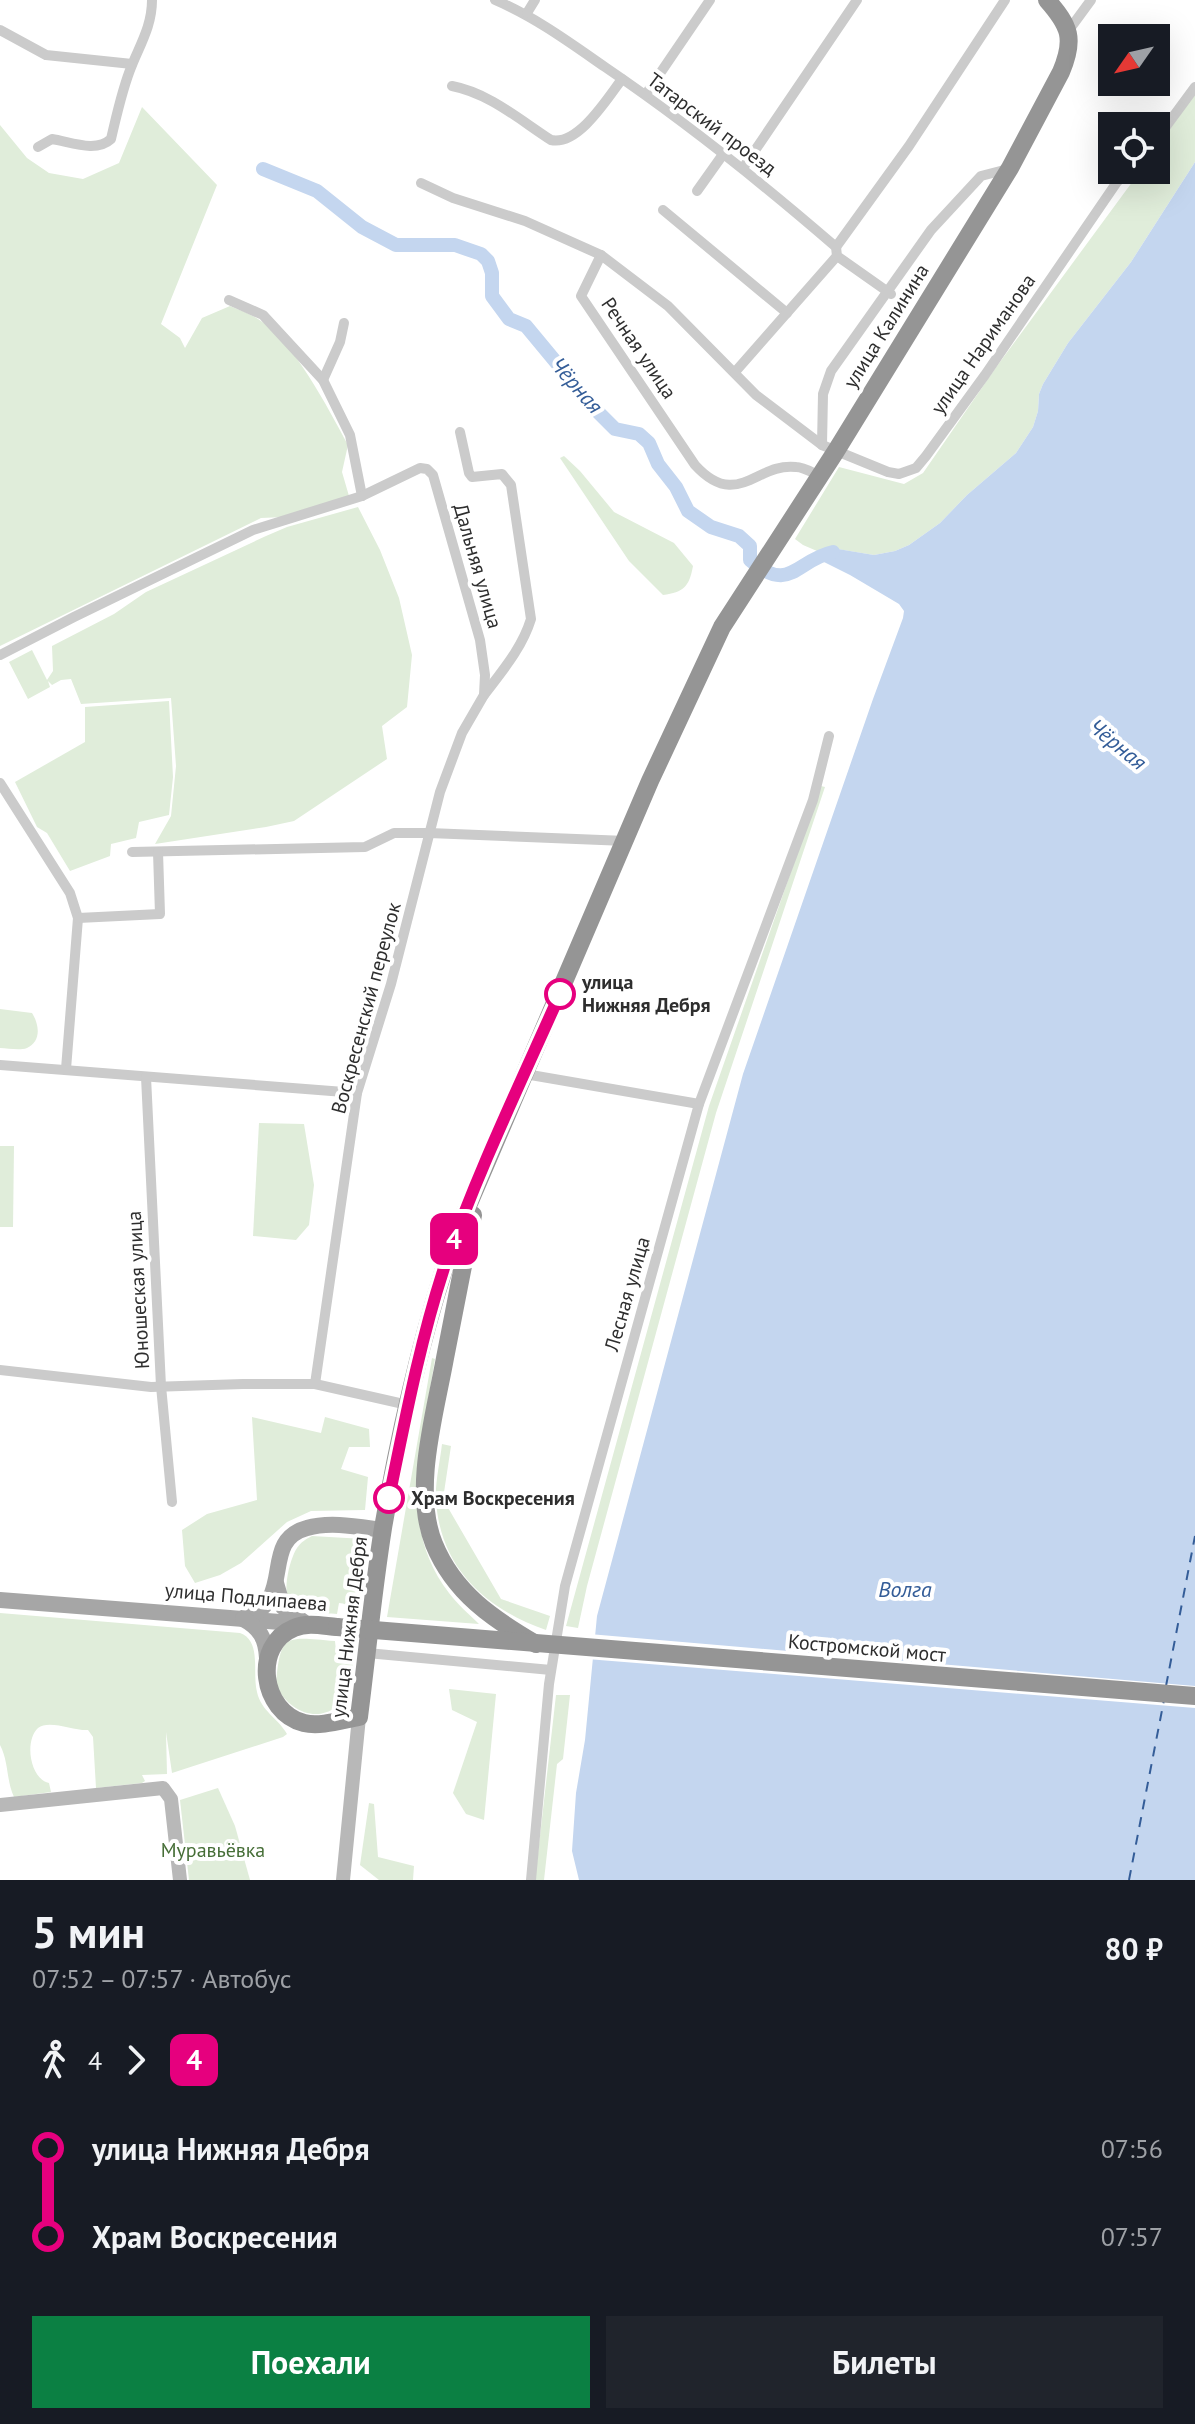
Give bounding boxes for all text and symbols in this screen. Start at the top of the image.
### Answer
north arrow [1098,24,1170,96]
map controls [1098,24,1170,184]
street label: Татарский проезд [642,67,782,181]
button: locate [1098,112,1170,184]
street label: улица Калинина [837,259,935,393]
street label: улица Нариманова [925,269,1041,419]
street label: Речная улица [596,292,682,404]
water label: Чёрная [545,351,609,419]
street label: Дальняя улица [448,501,508,631]
water label: Чёрная [1083,712,1153,776]
street label: Воскресенский переулок [325,899,407,1117]
place label: улица Нижняя Дебря [581,969,711,1018]
marker: улица Нижняя Дебря [545,979,575,1009]
street label: Юношеская улица [121,1210,155,1370]
line badge: 4 [428,1213,480,1265]
text: 4 [446,1220,462,1257]
street label: Лесная улица [598,1234,656,1355]
marker: Храм Воскресения [374,1483,404,1513]
place label: Храм Воскресения [411,1485,575,1511]
street label: улица Нижняя Дебря [325,1535,373,1719]
water label: Волга [878,1575,932,1603]
street label: улица Подлипаева [164,1577,328,1617]
street label: Костромской мост [787,1628,947,1668]
park label: Муравьёвка [161,1837,265,1863]
text: 5 мин [32,1903,145,1960]
text: 80 ₽ [1104,1929,1163,1968]
text: 07:52 – 07:57 · Автобус [32,1962,292,1995]
icon: walk [32,2038,76,2082]
icon: forward [114,2038,158,2082]
text: 4 [186,2041,202,2078]
text: 4 [88,2044,102,2077]
text: улица Нижняя Дебря [92,2129,370,2168]
text: 07:56 [1101,2132,1163,2165]
text: Храм Воскресения [92,2217,338,2256]
text: 07:57 [1101,2220,1163,2253]
button: Поехали [32,2316,590,2408]
button: Билеты [606,2316,1163,2408]

